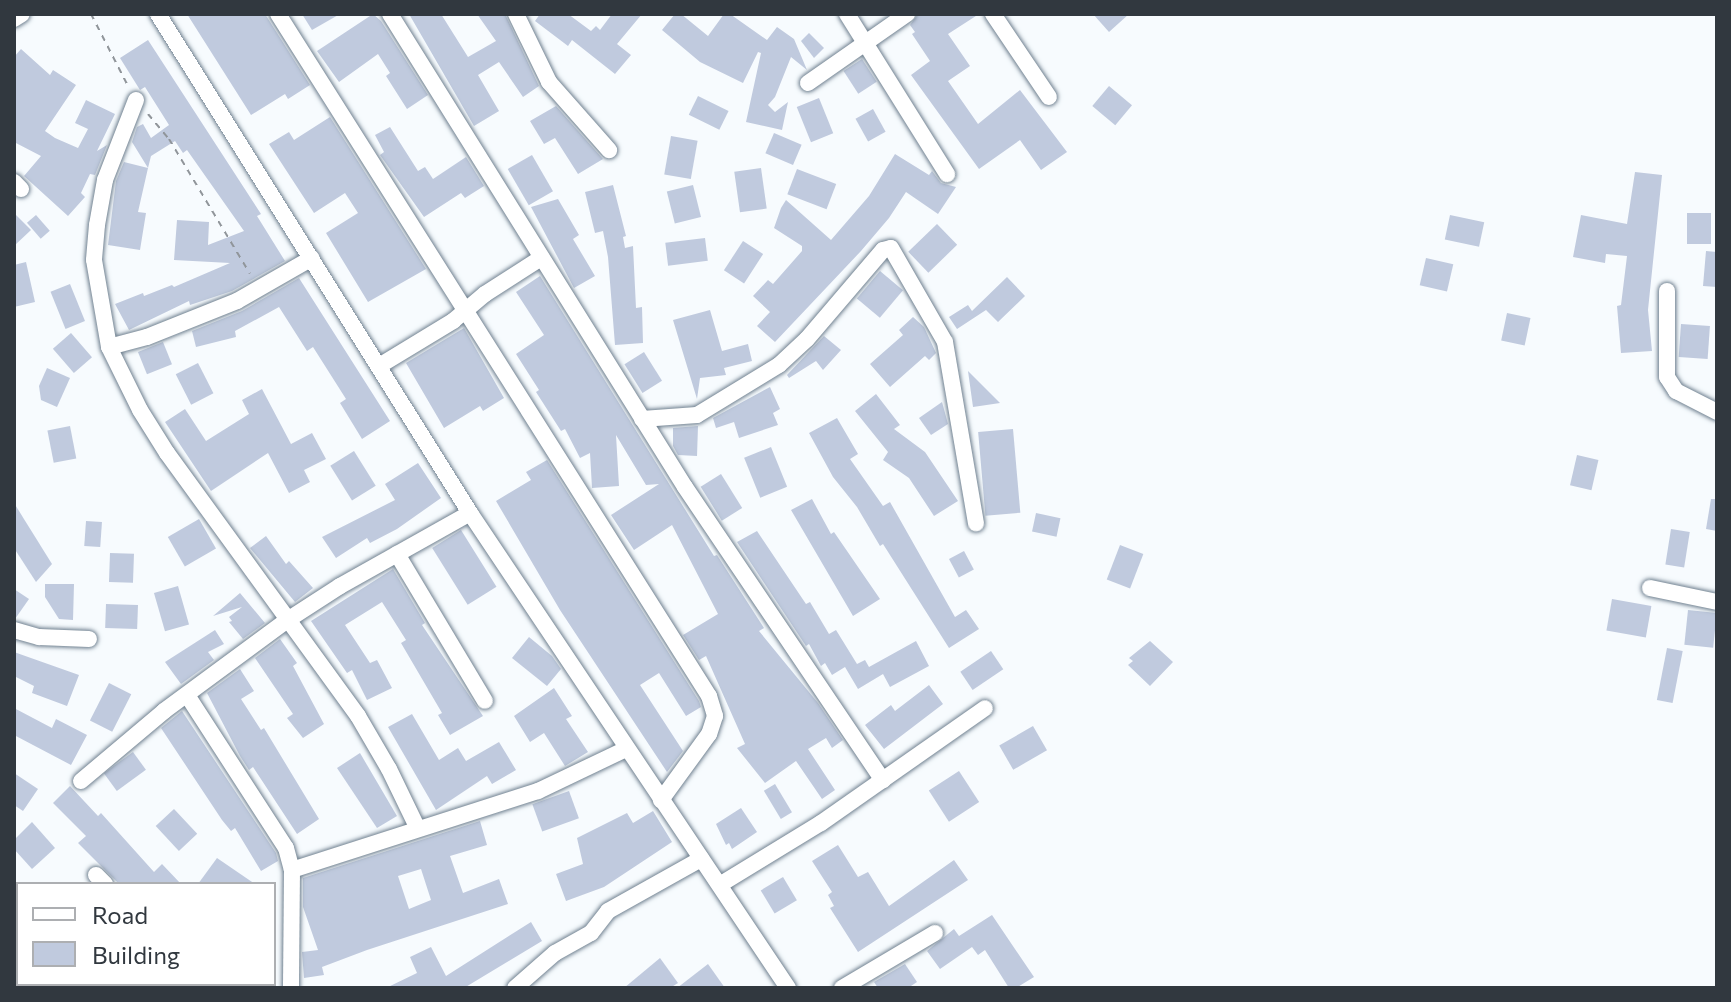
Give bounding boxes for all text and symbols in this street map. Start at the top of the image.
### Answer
legend [16,882,276,986]
text: Road [92,900,148,929]
text: Building [92,940,180,969]

